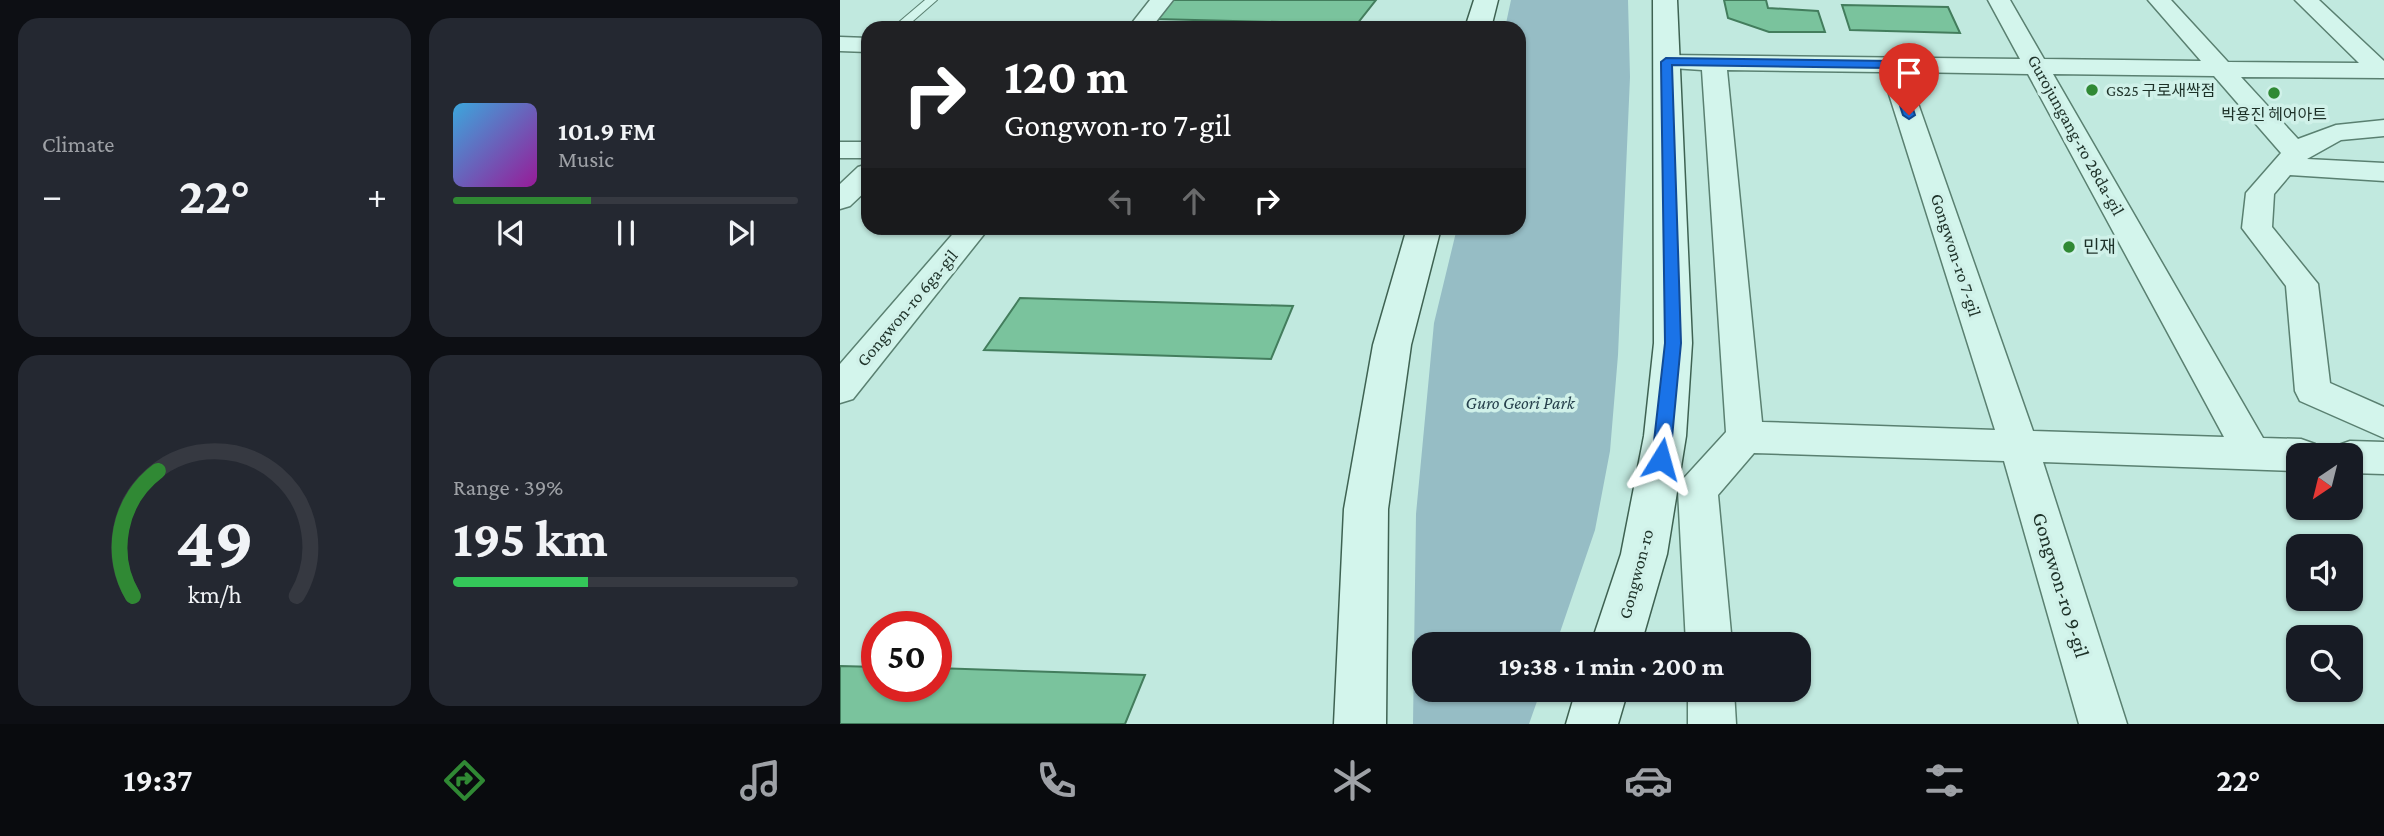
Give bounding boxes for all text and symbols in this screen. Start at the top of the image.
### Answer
pin [1879,43,1939,115]
icon: right [889,49,980,140]
text: 120 m [1004,49,1128,104]
street label: Gurojungang-ro 28da-gil [2023,51,2129,219]
icon: arrive [1890,54,1928,92]
marker: GS25 구로새싹점 [2084,82,2100,98]
place label: GS25 구로새싹점 [2106,82,2215,99]
marker: 박용진 헤어아트 [2266,85,2282,101]
place label: 박용진 헤어아트 [2221,106,2327,123]
text: Gongwon-ro 7-gil [1004,107,1231,143]
text: 101.9 FM [558,117,656,146]
text: Climate [42,131,114,157]
text: Music [558,146,614,172]
text: 22° [179,166,250,224]
text: − [42,174,62,216]
text: + [367,174,387,216]
icon: left [1102,182,1140,220]
icon: ahead [1175,182,1213,220]
icon: right [1248,182,1286,220]
street label: Gongwon-ro 7-gil [1927,191,1985,319]
icon: previous [492,214,530,252]
icon: pause [607,214,645,252]
icon: next [722,214,760,252]
place label: 민재 [2083,237,2116,257]
marker: 민재 [2061,239,2077,255]
street label: Gongwon-ro 6ga-gil [852,245,962,370]
park label: Guro Geori Park [1465,393,1576,413]
position arrow [1624,422,1698,496]
north arrow [2286,443,2362,520]
map controls [2286,443,2363,702]
text: Range · 39% [453,474,563,500]
text: 49 [175,502,254,583]
text: 195 km [453,509,608,567]
street label: Gongwon-ro 9-gil [2028,509,2094,661]
street label: Gongwon-ro [1614,527,1658,621]
button: sound [2286,534,2363,611]
text: km/h [188,581,241,608]
speed limit sign: 50 [861,611,952,702]
button: search [2286,625,2363,702]
text: 19:38 · 1 min · 200 m [1499,652,1724,681]
icon: directions [440,756,489,805]
icon: music [736,756,785,805]
icon: phone [1032,756,1081,805]
icon: climate [1328,756,1377,805]
icon: car [1624,756,1673,805]
icon: filters [1920,756,1969,805]
text: 19:37 [124,762,193,798]
text: 22° [2216,762,2260,798]

